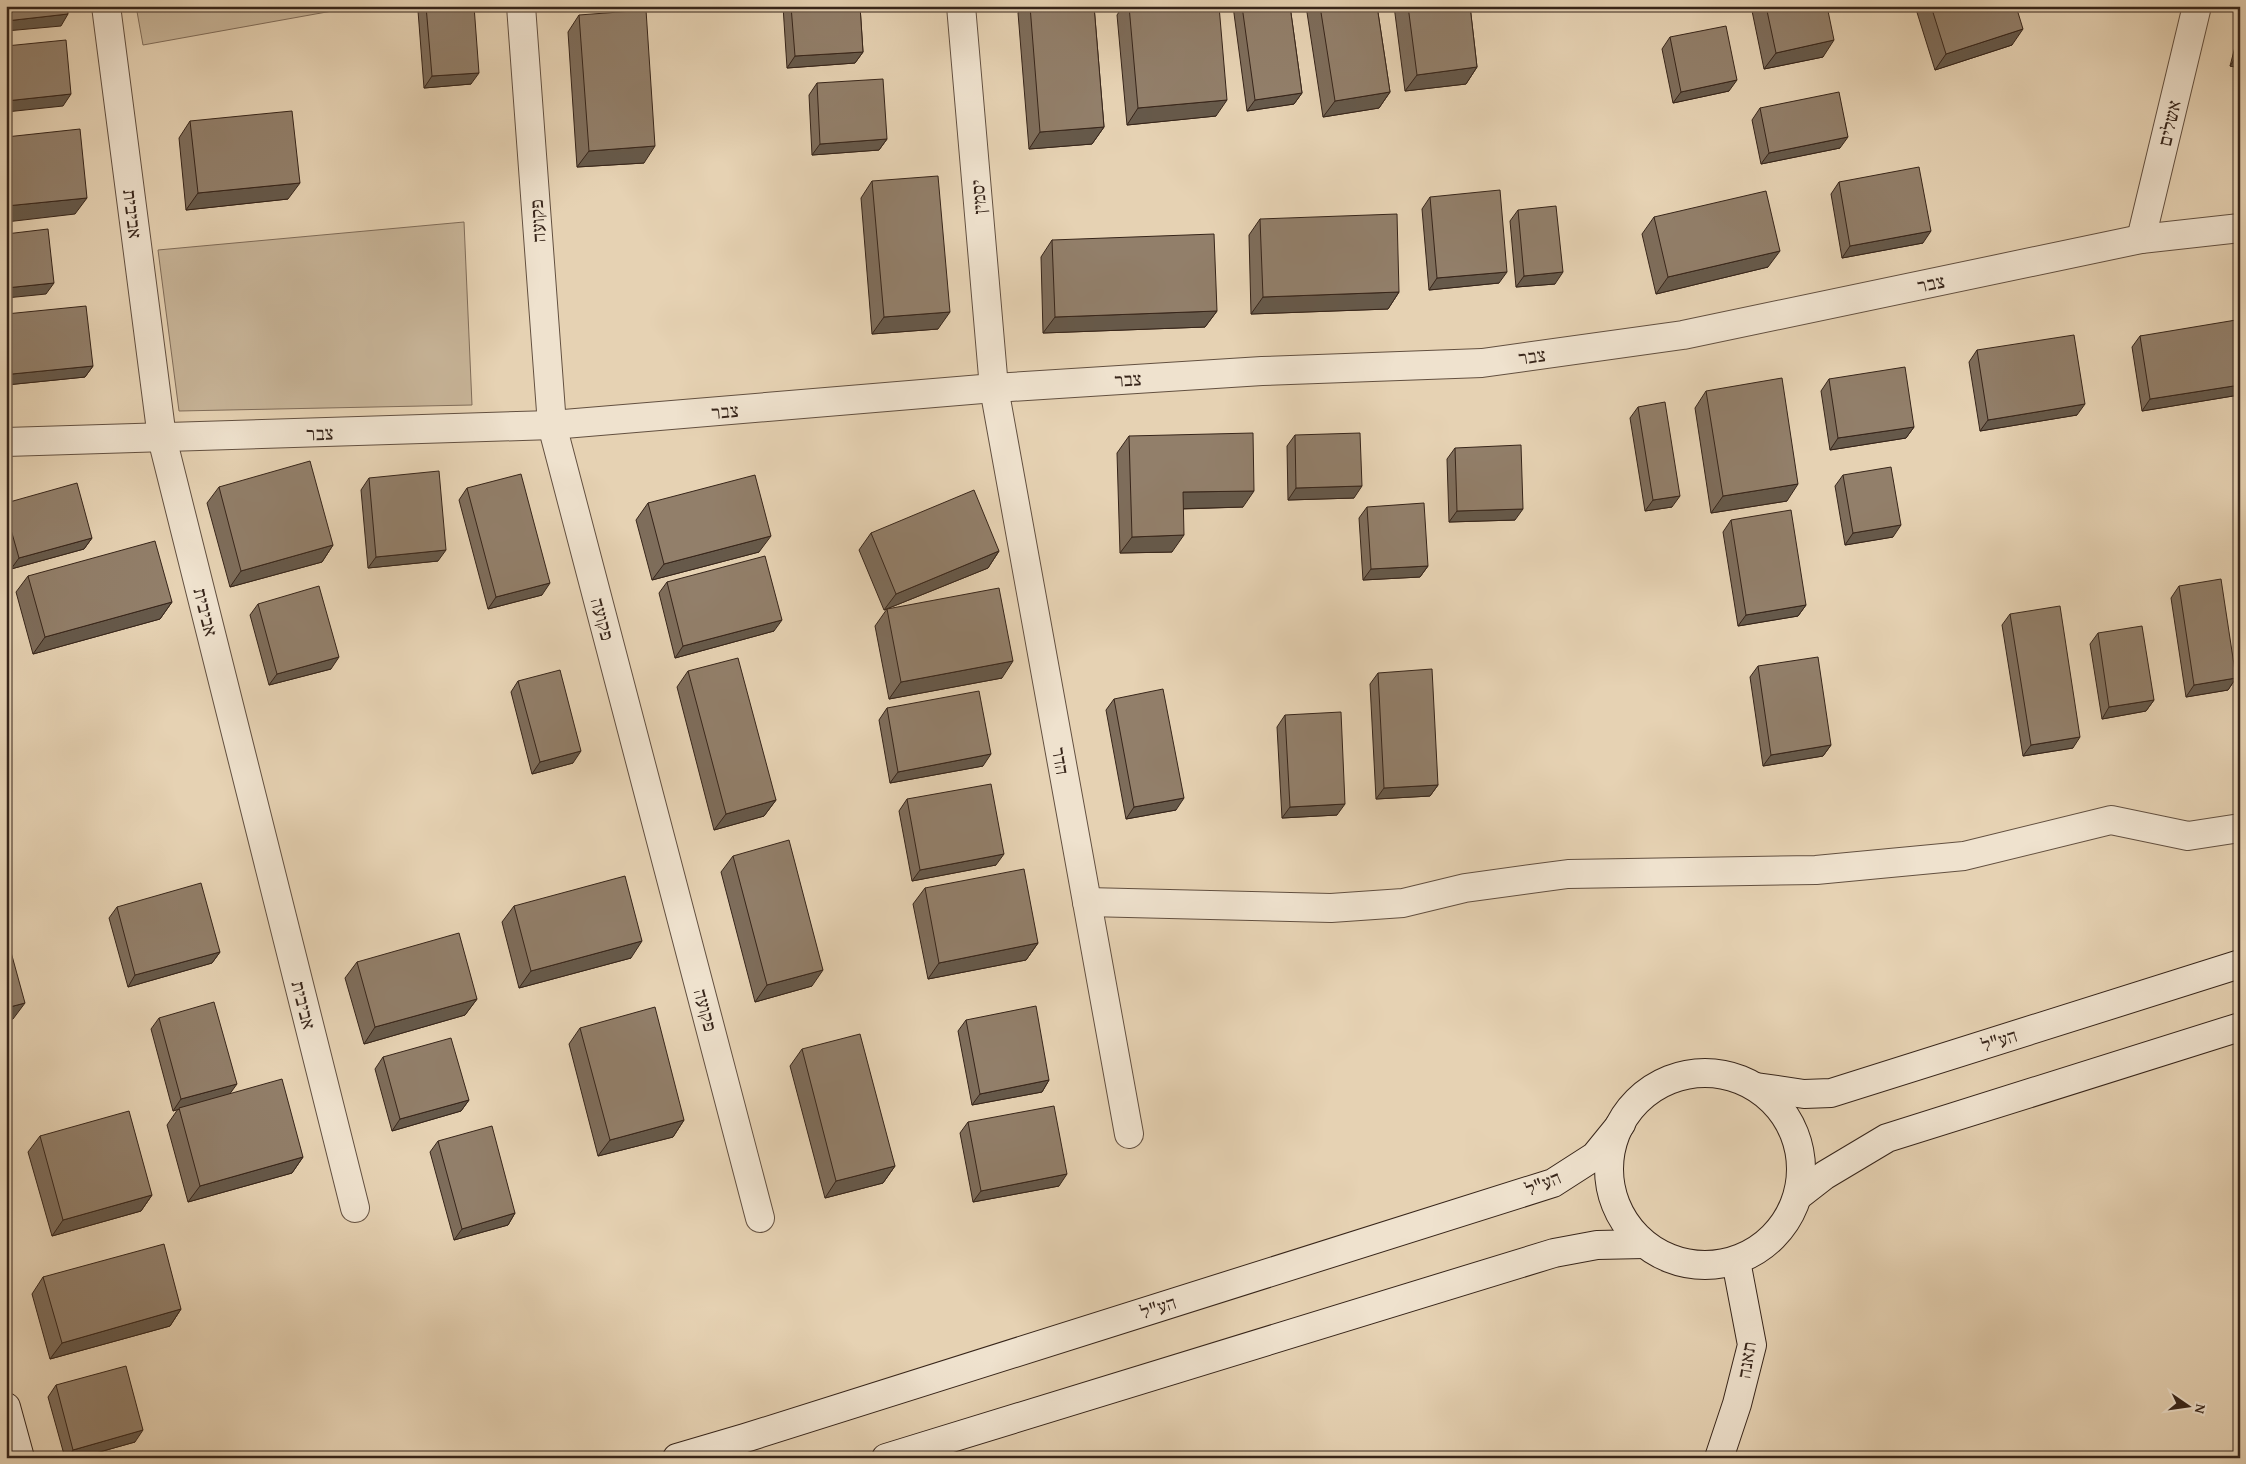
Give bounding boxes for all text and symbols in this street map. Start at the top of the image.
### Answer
street label: אשלים [2150,97,2188,149]
street label: יסמין [963,179,993,215]
street label: אביבית [116,188,150,240]
street label: פקועה [522,198,552,244]
street label: צבר [1915,266,1947,300]
street label: צבר [1517,340,1547,372]
street label: צבר [1113,364,1143,394]
street label: צבר [710,396,740,426]
street label: צבר [306,419,334,447]
street label: אביבית [186,585,226,639]
street label: פקועה [584,594,622,644]
street label: הדר [1045,745,1077,777]
street label: אביבית [284,978,324,1032]
street label: פקועה [687,985,725,1035]
street label: הע"ל [1977,1021,2021,1059]
street label: הע"ל [1521,1163,1565,1203]
street label: הע"ל [1136,1288,1180,1326]
street label: תאנה [1729,1339,1763,1381]
north arrow [2164,1382,2214,1432]
text: N [2190,1402,2211,1416]

